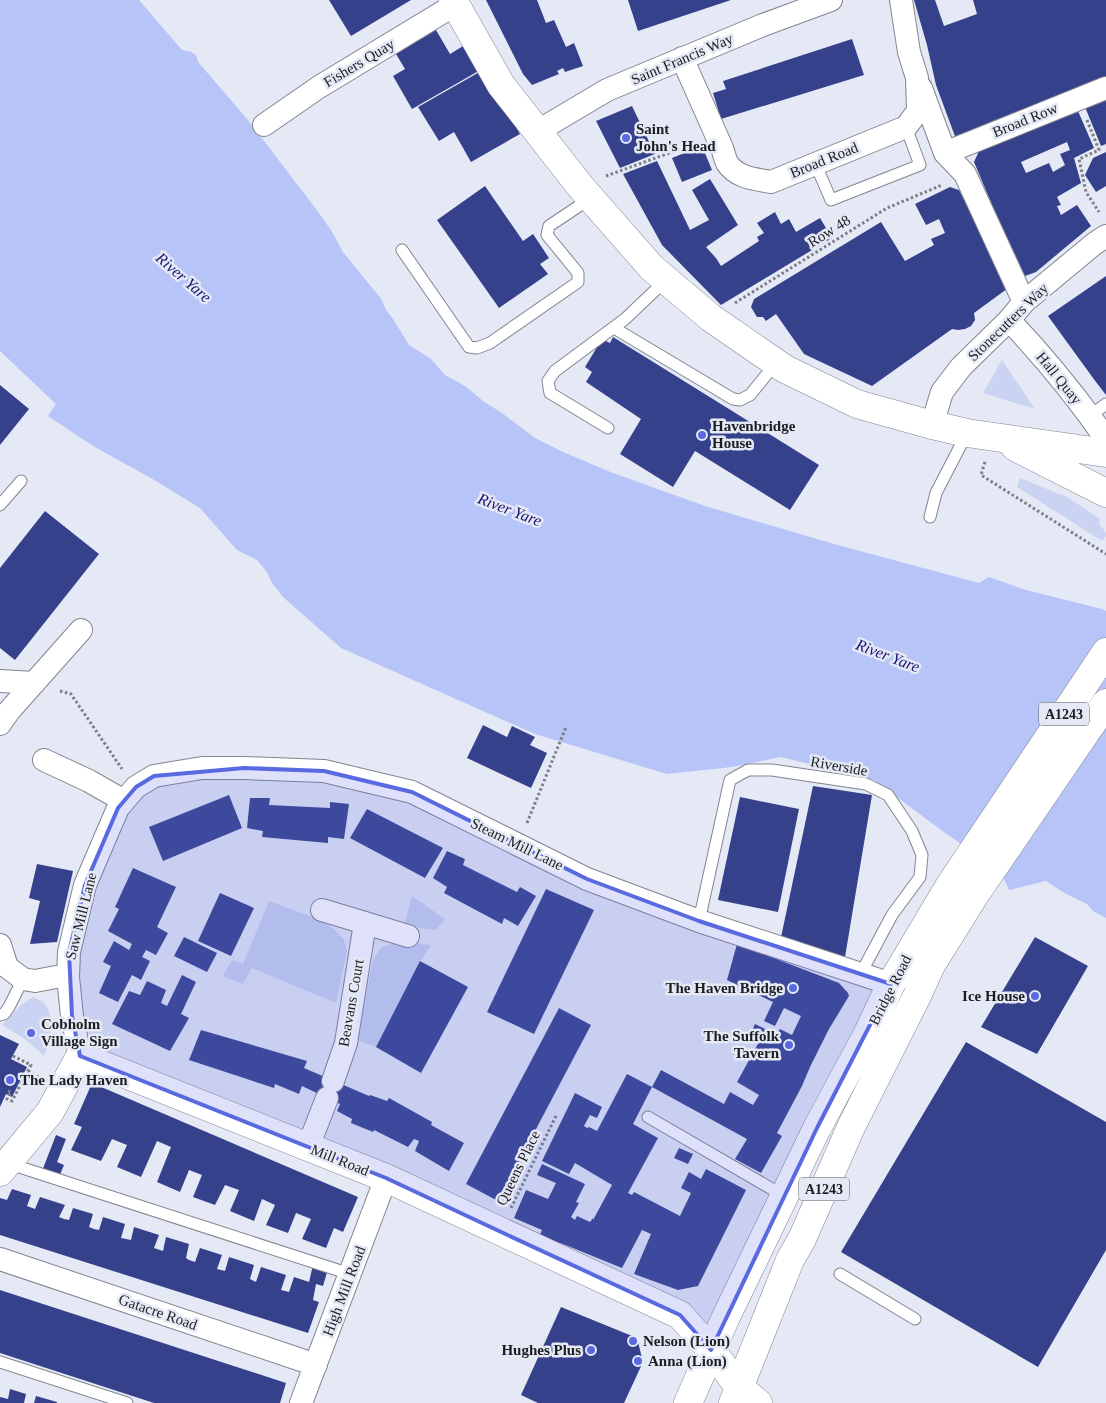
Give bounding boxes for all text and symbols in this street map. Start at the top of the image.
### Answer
street label: Saint Francis Way [629,30,736,88]
street label: Fishers Quay [321,35,398,90]
street label: Broad Row [990,100,1060,140]
place label: Saint John's Head [636,121,716,154]
marker: Saint John's Head [620,132,632,144]
street label: Broad Road [788,139,861,181]
street label: Row 48 [805,212,853,250]
water label: River Yare [152,248,214,306]
street label: Stonecutters Way [965,280,1052,364]
street label: Hall Quay [1033,349,1085,408]
place label: Havenbridge House [712,418,796,451]
marker: Havenbridge House [696,429,708,441]
water label: River Yare [475,489,544,529]
water label: River Yare [853,635,922,675]
road number: A1243 [1039,702,1089,726]
street label: Riverside [809,753,869,779]
street label: Steam Mill Lane [468,815,566,873]
street label: Saw Mill Lane [62,870,100,961]
street label: Bridge Road [866,952,915,1028]
street label: Beavans Court [335,957,367,1048]
place label: The Haven Bridge [665,980,783,996]
marker: The Haven Bridge [787,982,799,994]
place label: Ice House [962,988,1025,1004]
marker: Ice House [1029,990,1041,1002]
place label: Cobholm Village Sign [41,1016,118,1049]
marker: Cobholm Village Sign [25,1027,37,1039]
place label: The Suffolk Tavern [704,1028,780,1061]
marker: The Suffolk Tavern [783,1039,795,1051]
place label: The Lady Haven [20,1072,128,1088]
marker: The Lady Haven [4,1074,16,1086]
street label: Queens Place [493,1128,543,1208]
street label: Mill Road [309,1141,372,1179]
road number: A1243 [799,1178,849,1200]
street label: High Mill Road [320,1243,369,1338]
street label: Gatacre Road [117,1291,200,1333]
place label: Nelson (Lion) [643,1333,730,1350]
marker: Nelson (Lion) [627,1335,639,1347]
place label: Hughes Plus [501,1342,581,1358]
marker: Hughes Plus [585,1344,597,1356]
place label: Anna (Lion) [648,1353,727,1370]
marker: Anna (Lion) [632,1355,644,1367]

